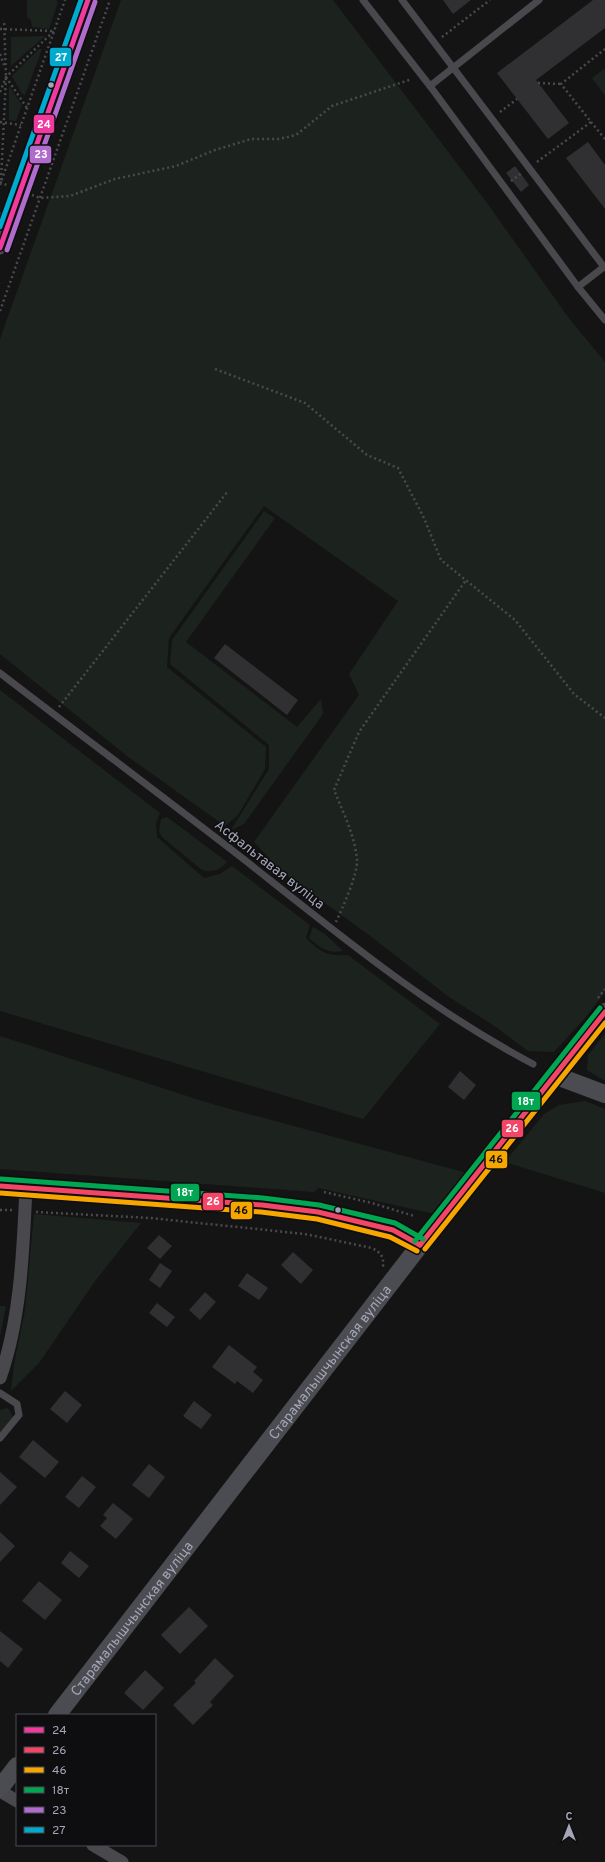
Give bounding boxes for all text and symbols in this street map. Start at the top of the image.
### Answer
line badge: 27 [49,47,72,67]
text: 27 [55,51,67,65]
unlabelled marker [46,80,56,90]
line badge: 24 [33,114,55,134]
text: 24 [37,118,51,132]
line badge: 23 [29,145,52,164]
text: 23 [34,148,48,162]
street label: Асфальтавая вуліца [211,817,327,913]
line badge: 18т [511,1091,541,1111]
text: 18т [518,1095,534,1109]
line badge: 26 [501,1119,524,1138]
text: 26 [505,1122,519,1136]
line badge: 46 [485,1150,508,1169]
text: 46 [489,1153,503,1167]
line badge: 18т [170,1183,200,1202]
text: 18т [177,1186,193,1200]
line badge: 26 [202,1192,224,1211]
text: 26 [206,1195,220,1209]
line badge: 46 [230,1201,253,1220]
text: 46 [234,1204,248,1218]
unlabelled marker [333,1205,343,1215]
street label: Старамалышчынская вуліца [266,1282,396,1444]
street label: Старамалышчынская вуліца [68,1539,198,1700]
legend [16,1714,156,1846]
text: 24 [52,1723,67,1739]
text: 26 [52,1743,67,1759]
text: 46 [52,1763,67,1779]
text: 18т [52,1783,70,1799]
text: 23 [52,1803,67,1819]
north arrow [549,1806,589,1846]
text: С [565,1810,573,1824]
text: 27 [52,1823,66,1839]

